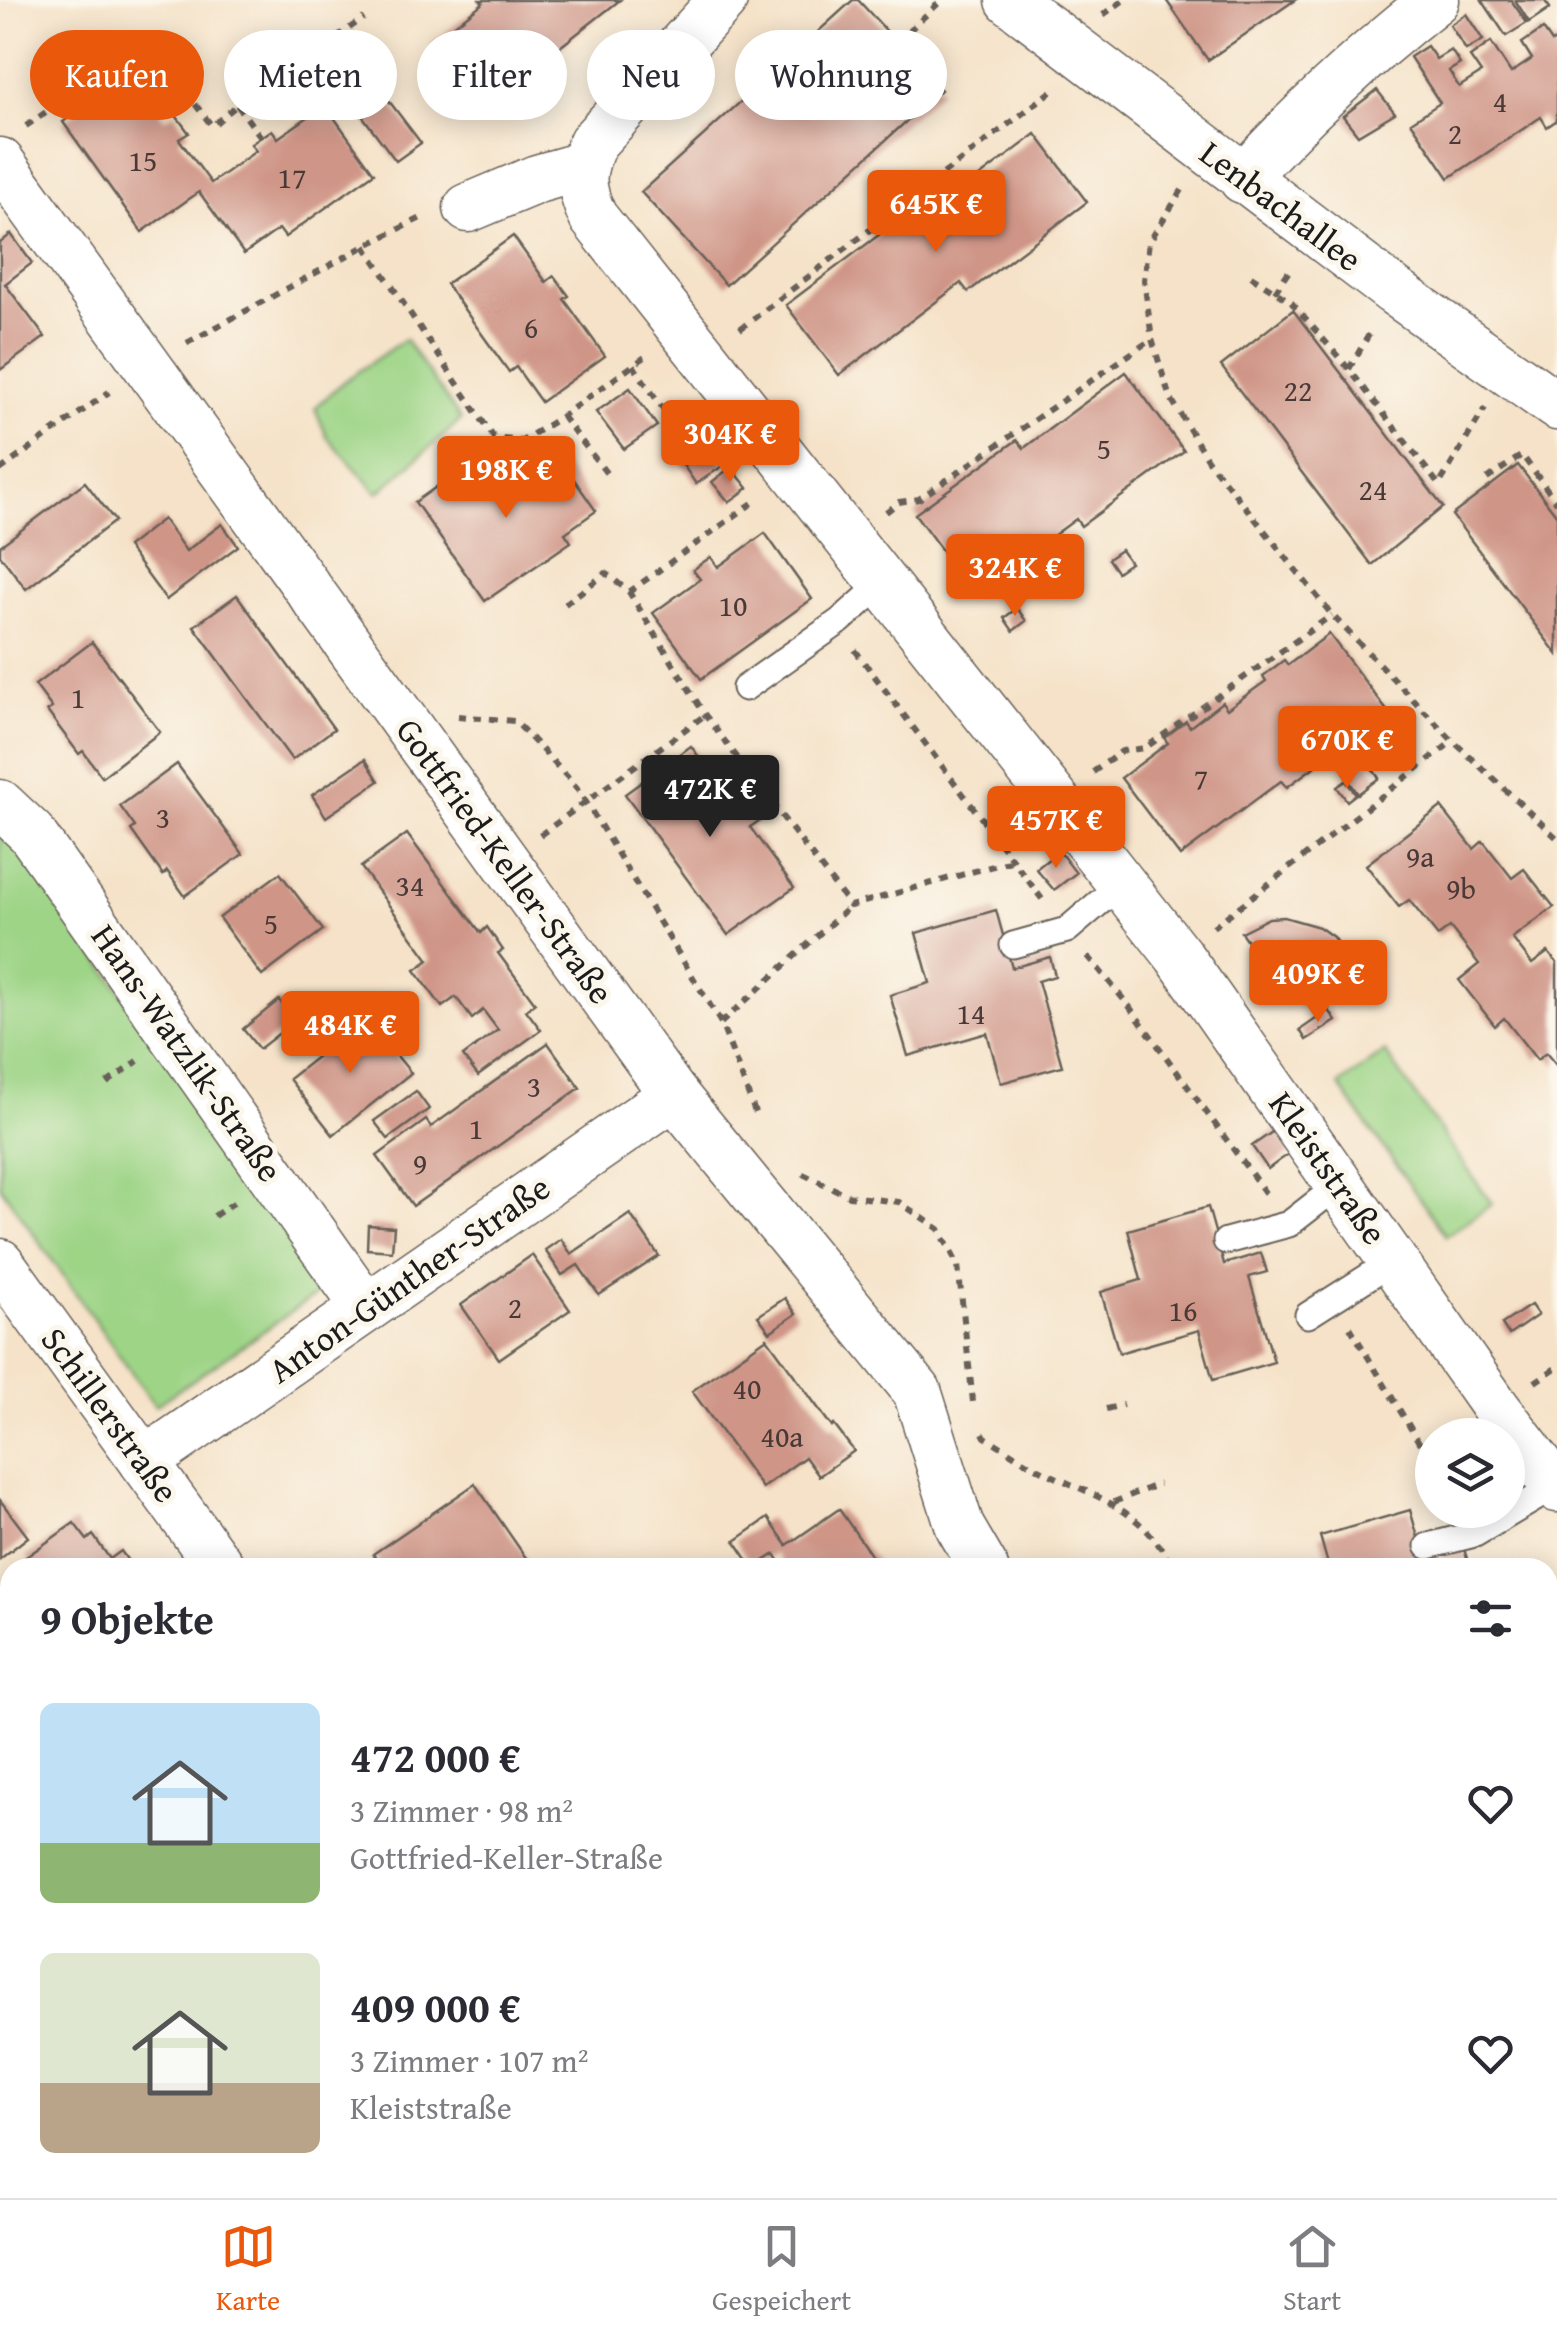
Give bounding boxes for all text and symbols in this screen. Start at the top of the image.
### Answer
chip: Kaufen [30,30,204,120]
chip: Mieten [224,30,397,120]
chip: Filter [417,30,567,120]
chip: Neu [587,30,715,120]
chip: Wohnung [735,30,947,120]
house number: 4 [1493,79,1507,123]
house number: 2 [1448,111,1462,155]
street label: Lenbachallee [1189,128,1373,284]
house number: 15 [129,138,157,182]
house number: 17 [278,155,306,199]
pin: 645K € [855,170,1017,255]
text: 645K € [889,179,983,226]
house number: 6 [524,305,538,349]
house number: 22 [1284,368,1312,412]
pin: 304K € [649,400,811,485]
text: 304K € [683,409,777,456]
house number: 5 [1097,426,1111,470]
pin: 198K € [425,436,587,521]
text: 198K € [459,445,553,492]
house number: 24 [1359,467,1387,511]
pin: 324K € [934,534,1096,619]
text: 324K € [968,543,1062,590]
house number: 10 [719,583,747,627]
house number: 1 [71,675,85,719]
pin: 670K € [1266,706,1428,791]
street label: Gottfried-Keller-Straße [384,707,627,1014]
text: 670K € [1300,715,1394,762]
pin: 472K € [629,755,791,840]
house number: 7 [1194,756,1208,800]
text: 472K € [663,764,757,811]
pin: 457K € [975,786,1137,871]
house number: 3 [156,795,170,839]
text: 457K € [1009,795,1103,842]
house number: 9a [1406,834,1434,878]
house number: 34 [396,863,424,907]
house number: 9b [1446,866,1476,910]
house number: 5 [264,901,278,945]
street label: Hans-Watzlik-Straße [79,913,296,1192]
pin: 409K € [1237,940,1399,1025]
text: 409K € [1271,949,1365,996]
pin: 484K € [269,991,431,1076]
house number: 14 [957,991,985,1035]
text: 484K € [303,1000,397,1047]
house number: 3 [527,1064,541,1108]
street label: Kleiststraße [1257,1081,1400,1255]
house number: 1 [469,1106,483,1150]
house number: 9 [413,1141,427,1185]
street label: Anton-Günther-Straße [257,1162,560,1395]
house number: 2 [508,1285,522,1329]
house number: 16 [1169,1288,1197,1332]
street label: Schillerstraße [29,1316,192,1513]
house number: 40 [733,1366,761,1410]
house number: 40a [760,1414,804,1458]
map controls [1415,1418,1525,1528]
button: layers [1415,1418,1525,1528]
text: 9 Objekte [40,1588,214,1649]
icon: filters [1463,1591,1518,1646]
text: 472 000 € [350,1726,521,1787]
icon: home [120,1743,240,1863]
icon: heart [1463,1776,1518,1831]
text: 3 Zimmer · 98 m² [350,1787,573,1834]
text: Gottfried-Keller-Straße [350,1834,663,1881]
text: 409 000 € [350,1976,521,2037]
icon: home [120,1993,240,2113]
icon: heart [1463,2026,1518,2081]
text: 3 Zimmer · 107 m² [350,2037,588,2084]
text: Kleiststraße [350,2084,512,2131]
tab: Karte [216,2219,280,2320]
tab: Gespeichert [712,2219,851,2320]
tab: Start [1283,2219,1341,2320]

